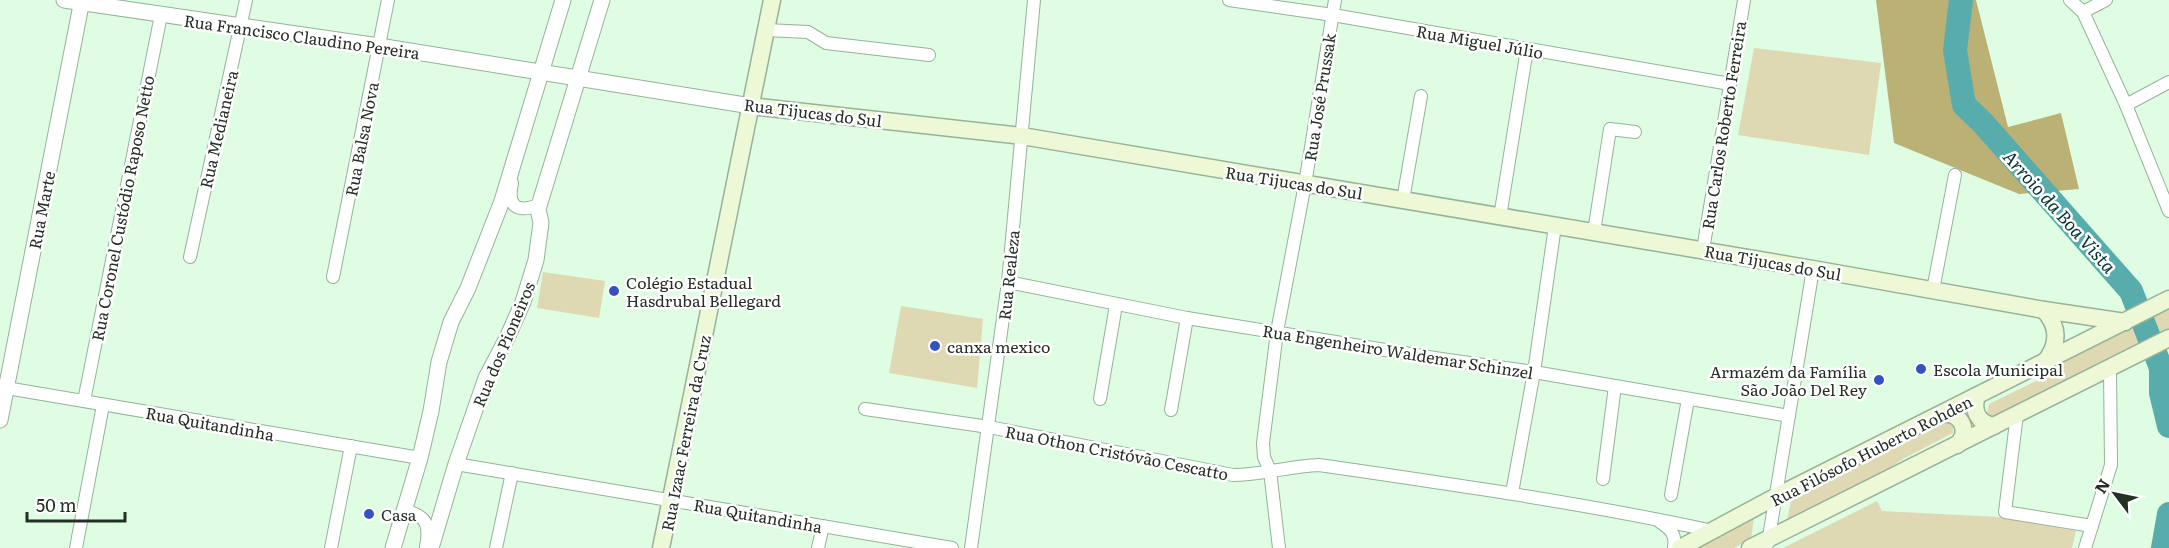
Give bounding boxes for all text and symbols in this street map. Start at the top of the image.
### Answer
street label: Rua Francisco Claudino Pereira [183,8,422,64]
street label: Rua Miguel Júlio [1415,18,1545,64]
street label: Rua Carlos Roberto Ferreira [1695,19,1751,231]
street label: Rua José Prussak [1297,31,1341,163]
street label: Rua Medianeira [193,67,243,191]
street label: Rua Coronel Custódio Raposo Netto [84,73,160,343]
street label: Rua Balsa Nova [338,79,384,198]
street label: Rua Tijucas do Sul [743,92,883,132]
water label: Arroio da Boa Vista [1997,143,2123,279]
street label: Rua Tijucas do Sul [1224,159,1364,205]
street label: Rua Marte [22,169,60,251]
street label: Rua Realeza [991,228,1025,321]
street label: Rua Tijucas do Sul [1703,238,1843,286]
place label: Colégio Estadual Hasdrubal Bellegard [626,270,781,312]
street label: Rua dos Pioneiros [466,278,540,410]
marker: Colégio Estadual Hasdrubal Bellegard [607,284,621,298]
street label: Rua Engenheiro Waldemar Schinzel [1261,318,1535,384]
street label: Rua Izaac Ferreira da Cruz [654,333,716,533]
place label: canxa mexico [947,334,1050,358]
marker: canxa mexico [928,339,942,353]
place label: Escola Municipal [1933,357,2063,381]
place label: Armazém da Família São João Del Rey [1710,359,1868,401]
marker: Escola Municipal [1914,362,1928,376]
marker: Armazém da Família São João Del Rey [1872,373,1886,387]
street label: Rua Filósofo Huberto Rohden [1766,388,1977,512]
street label: Rua Quitandinha [144,400,277,446]
street label: Rua Othon Cristóvão Cescatto [1003,419,1231,485]
north arrow [2085,464,2145,524]
text: N [2088,473,2115,498]
scale bar [27,485,124,523]
text: 50 m [36,491,77,518]
street label: Rua Quitandinha [692,492,825,538]
place label: Casa [381,502,417,526]
marker: Casa [362,507,376,521]

